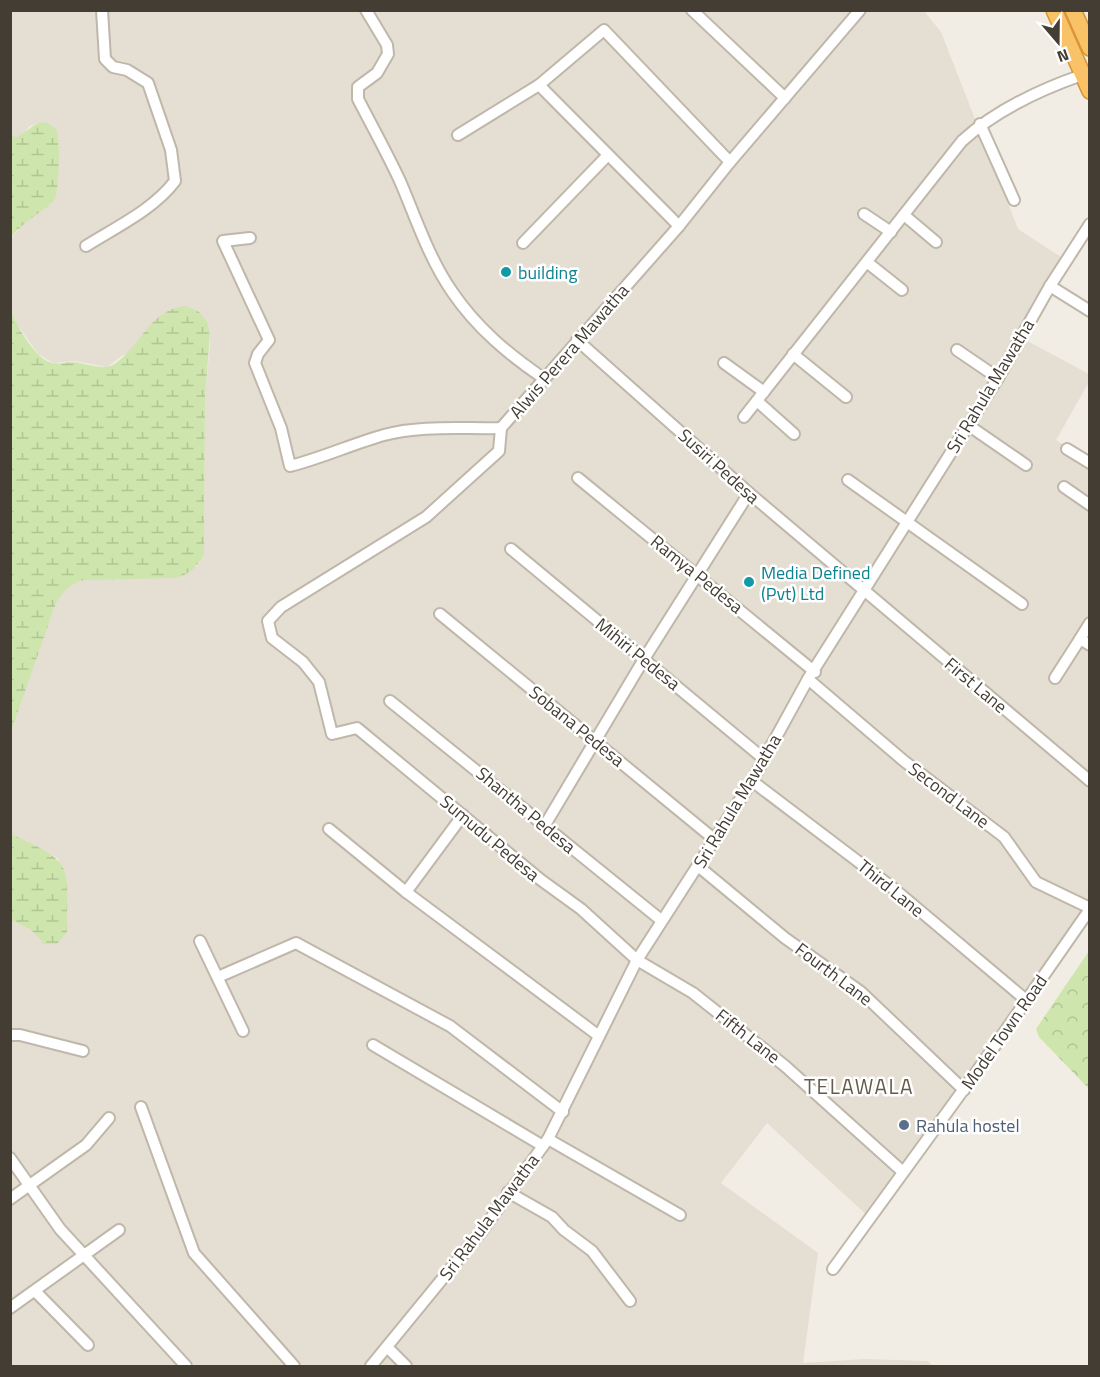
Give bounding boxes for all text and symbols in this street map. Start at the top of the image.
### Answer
north arrow [1028,12,1088,72]
text: N [1054,43,1072,69]
place label: building [518,259,578,286]
marker: building [499,265,513,279]
street label: Alwis Perera Mawatha [503,278,635,424]
street label: Sri Rahula Mawatha [939,314,1041,458]
street label: Susiri Pedesa [672,422,766,510]
street label: Ramya Pedesa [645,528,749,620]
place label: Media Defined (Pvt) Ltd [761,559,870,607]
marker: Media Defined (Pvt) Ltd [742,575,756,589]
street label: Mihiri Pedesa [590,611,686,697]
street label: First Lane [939,651,1013,719]
street label: Sobana Pedesa [523,679,631,773]
street label: Sri Rahula Mawatha [686,729,788,873]
street label: Second Lane [903,755,995,835]
street label: Shantha Pedesa [470,760,582,860]
street label: Sumudu Pedesa [434,788,546,888]
street label: Third Lane [852,853,930,923]
street label: Fourth Lane [790,936,878,1012]
street label: Model Town Road [954,969,1054,1095]
street label: Fifth Lane [710,1002,786,1070]
district label: TELAWALA [804,1070,914,1102]
place label: Rahula hostel [916,1112,1020,1139]
marker: Rahula hostel [897,1118,911,1132]
street label: Sri Rahula Mawatha [432,1148,546,1286]

